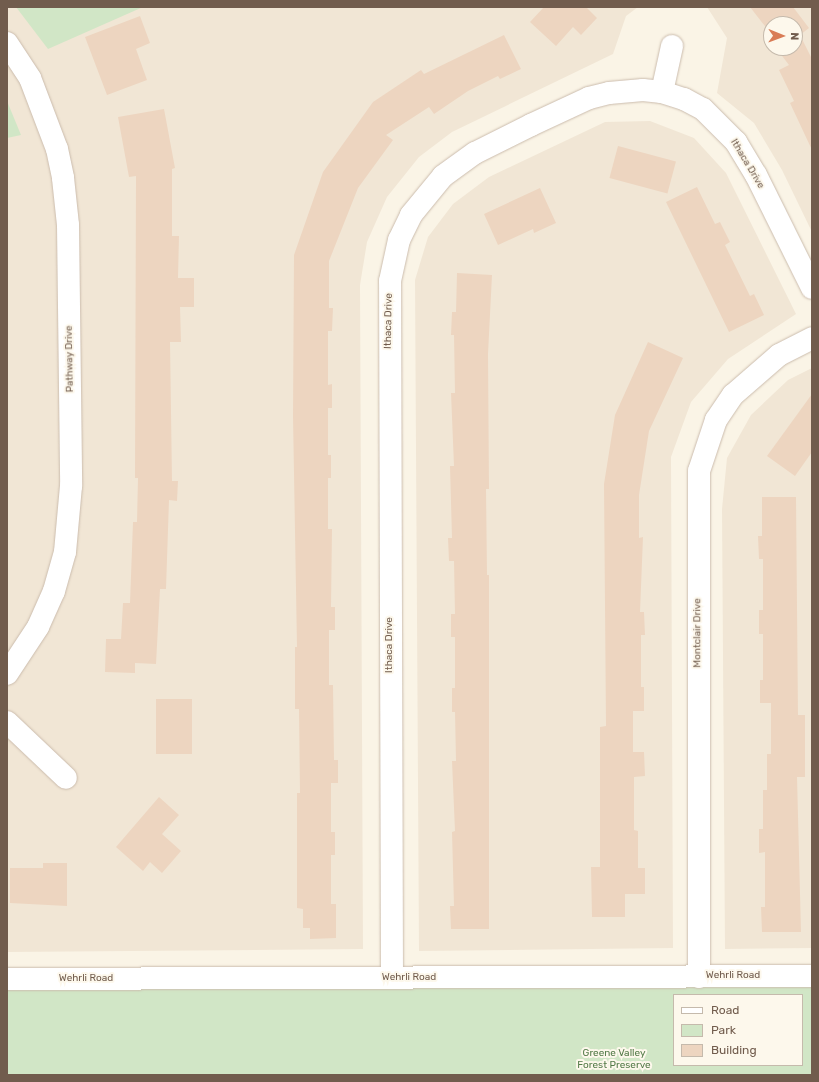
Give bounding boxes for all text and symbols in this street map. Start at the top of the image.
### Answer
north arrow [763,16,803,56]
text: N [788,32,801,40]
street label: Ithaca Drive [727,137,767,191]
street label: Ithaca Drive [383,293,395,349]
street label: Pathway Drive [63,325,77,393]
street label: Montclair Drive [692,598,704,668]
street label: Ithaca Drive [384,617,396,673]
street label: Wehrli Road [706,970,760,982]
street label: Wehrli Road [382,972,436,984]
street label: Wehrli Road [59,973,113,985]
legend [673,994,803,1066]
text: Road [711,1003,739,1017]
text: Park [711,1023,736,1037]
text: Building [711,1043,757,1057]
park label: Greene Valley Forest Preserve [577,1047,651,1070]

